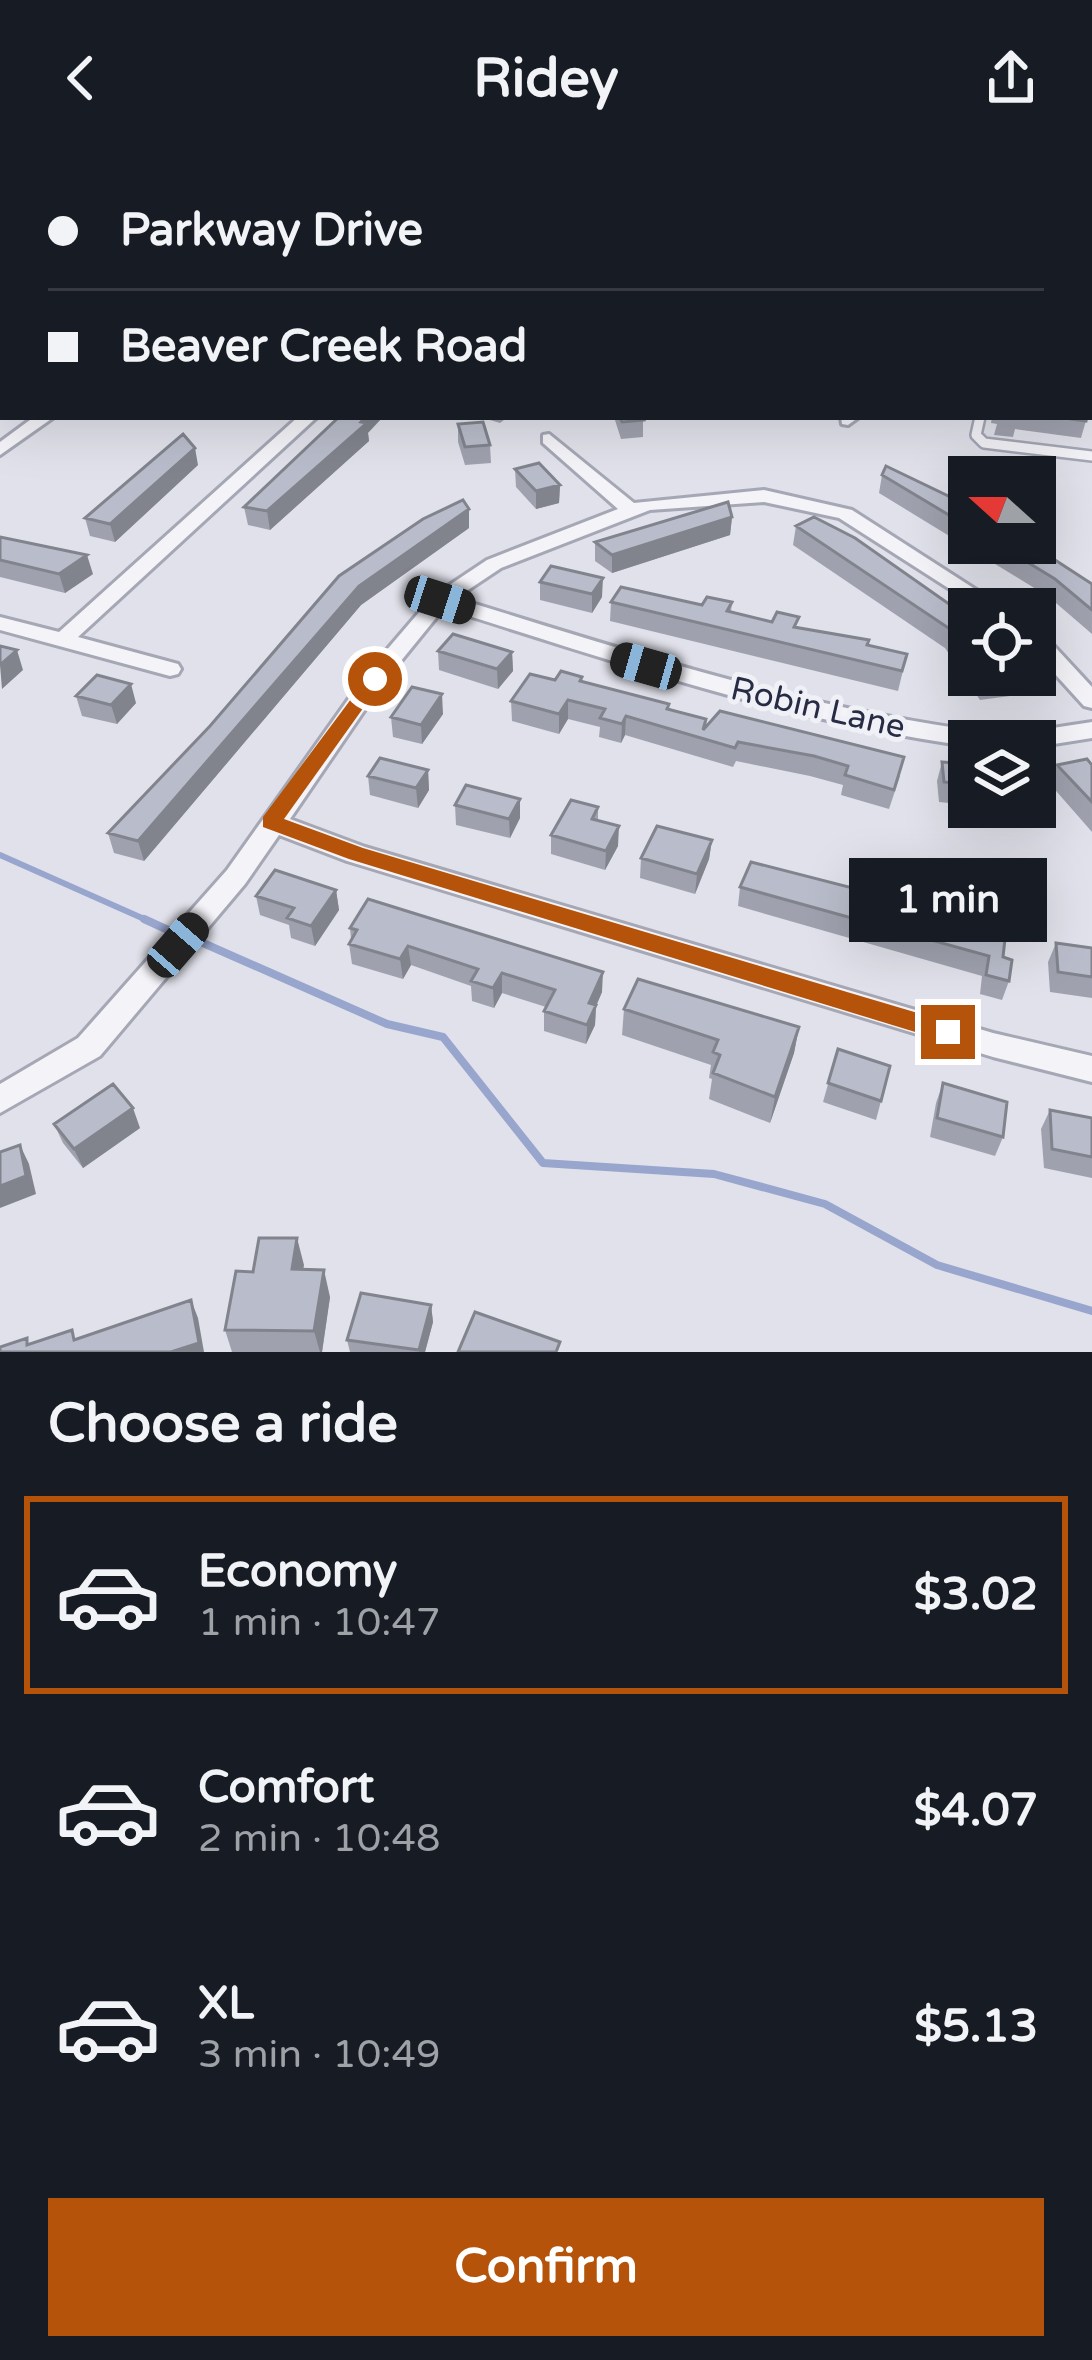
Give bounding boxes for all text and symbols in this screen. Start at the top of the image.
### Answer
icon: back [48,45,114,111]
icon: share [978,45,1044,111]
text: Ridey [473,46,619,111]
text: Parkway Drive [120,204,423,258]
text: Beaver Creek Road [120,320,527,374]
north arrow [948,456,1056,564]
map controls [948,456,1056,828]
car [400,572,480,628]
button: locate [948,588,1056,696]
car [606,639,686,693]
route start [348,652,402,706]
street label: Robin Lane [727,669,909,747]
button: layers [948,720,1056,828]
callout: 1 min [849,858,1047,942]
text: 1 min [896,876,1000,923]
car [141,906,215,984]
route end [921,1005,975,1059]
text: Choose a ride [48,1391,398,1456]
icon: car [54,1541,162,1649]
text: Economy [198,1545,397,1599]
text: $3.02 [914,1568,1038,1622]
text: 1 min · 10:47 [198,1599,440,1646]
icon: car [54,1757,162,1865]
text: Comfort [198,1761,374,1815]
text: $4.07 [914,1784,1038,1838]
text: 2 min · 10:48 [198,1815,440,1862]
icon: car [54,1973,162,2081]
text: XL [198,1977,254,2031]
text: $5.13 [914,2000,1038,2054]
text: 3 min · 10:49 [198,2031,440,2078]
button: Confirm [48,2198,1044,2336]

